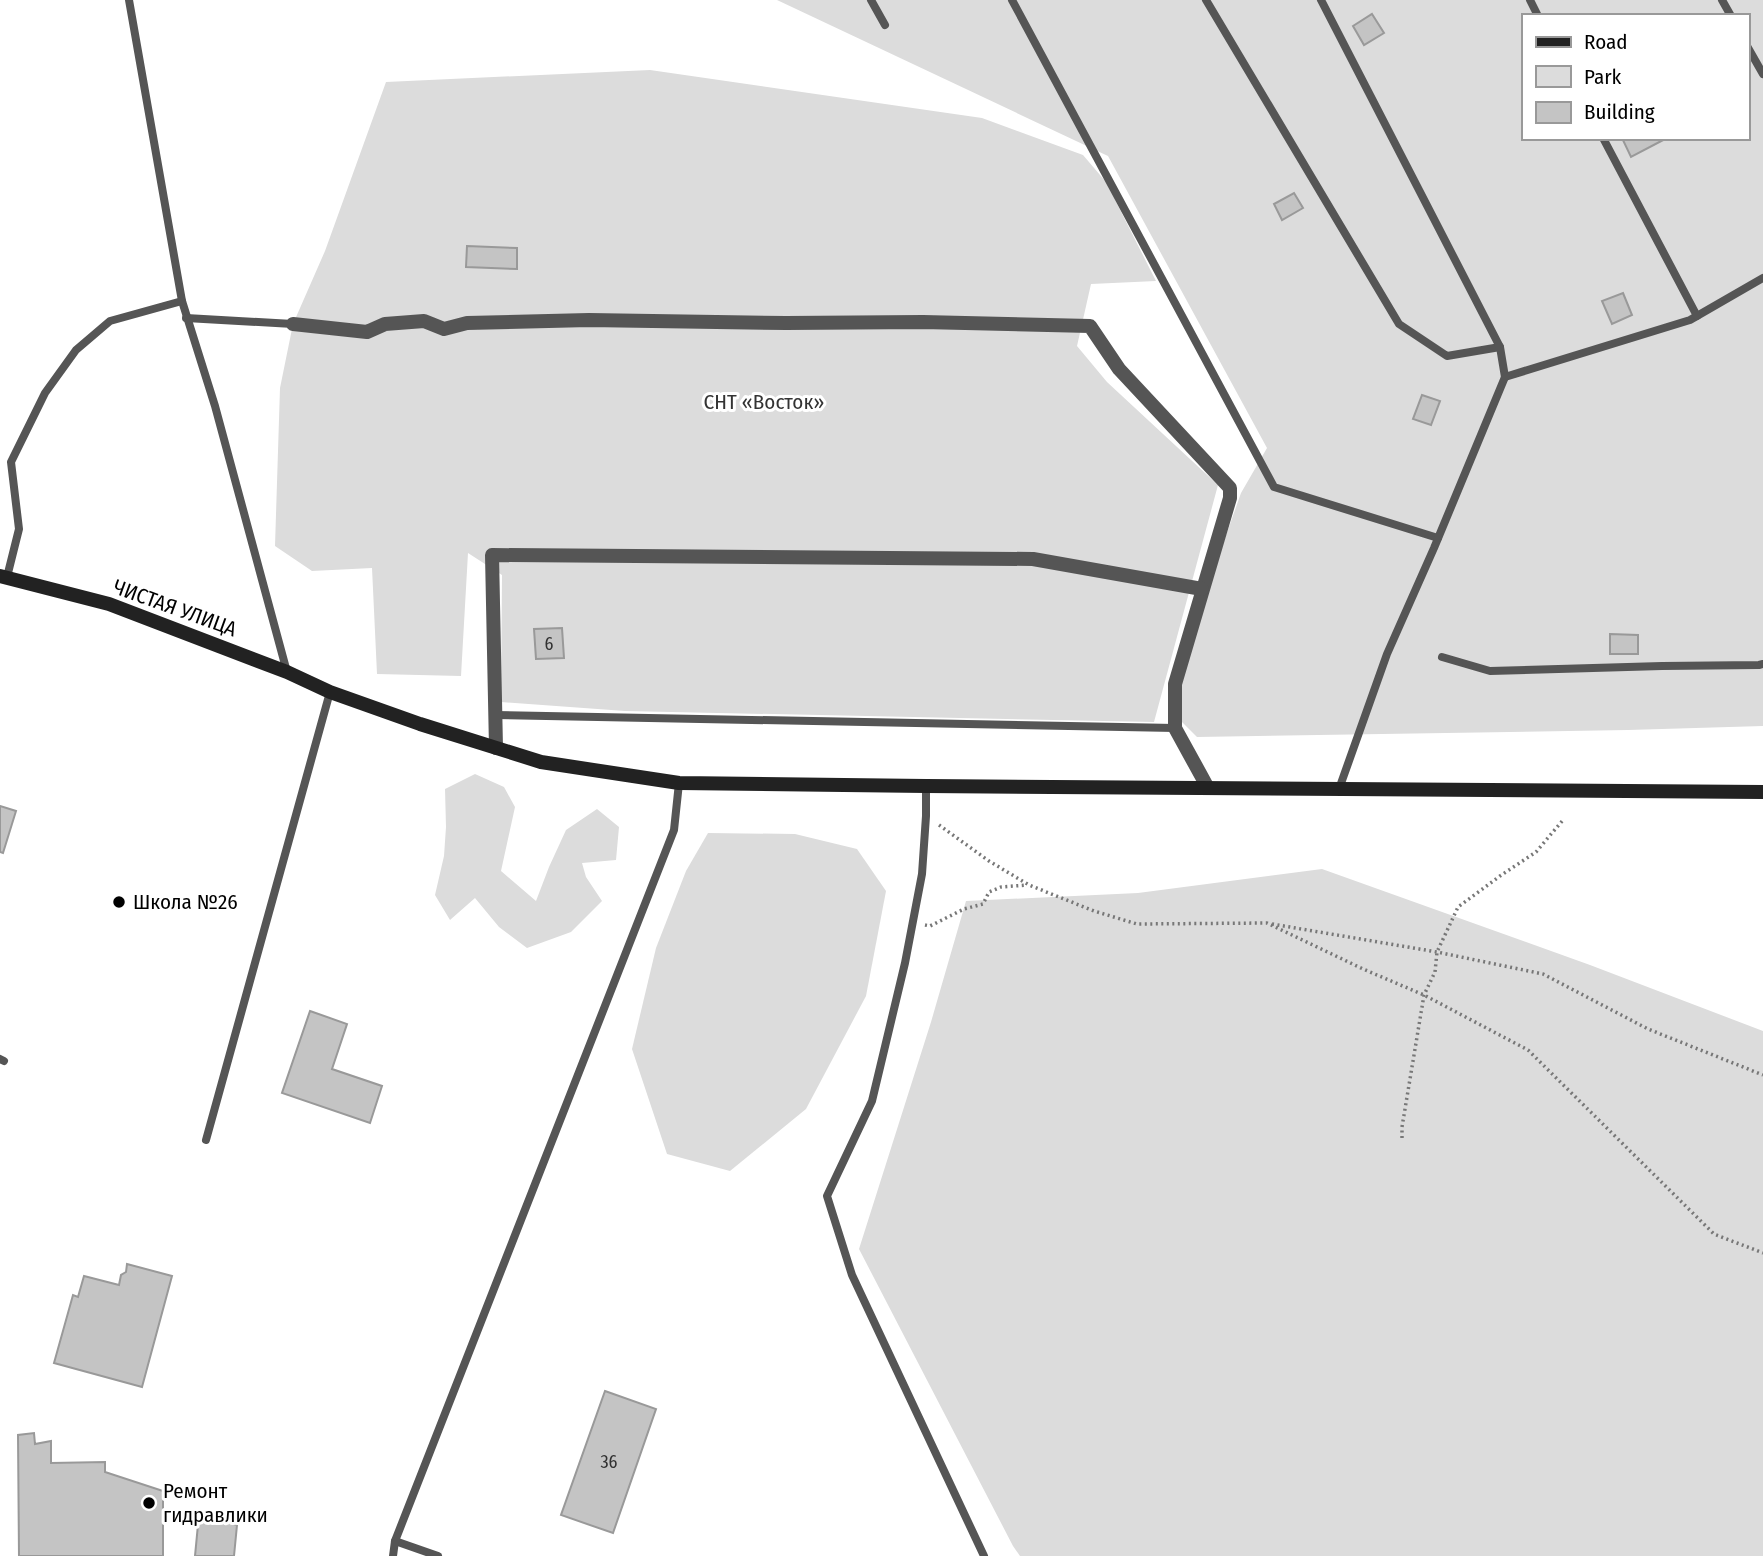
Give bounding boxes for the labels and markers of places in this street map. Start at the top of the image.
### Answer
place label: Школа №26 [133,889,238,915]
marker: Школа №26 [111,894,127,910]
place label: Ремонт гидравлики [163,1478,268,1528]
marker: Ремонт гидравлики [141,1495,157,1511]

